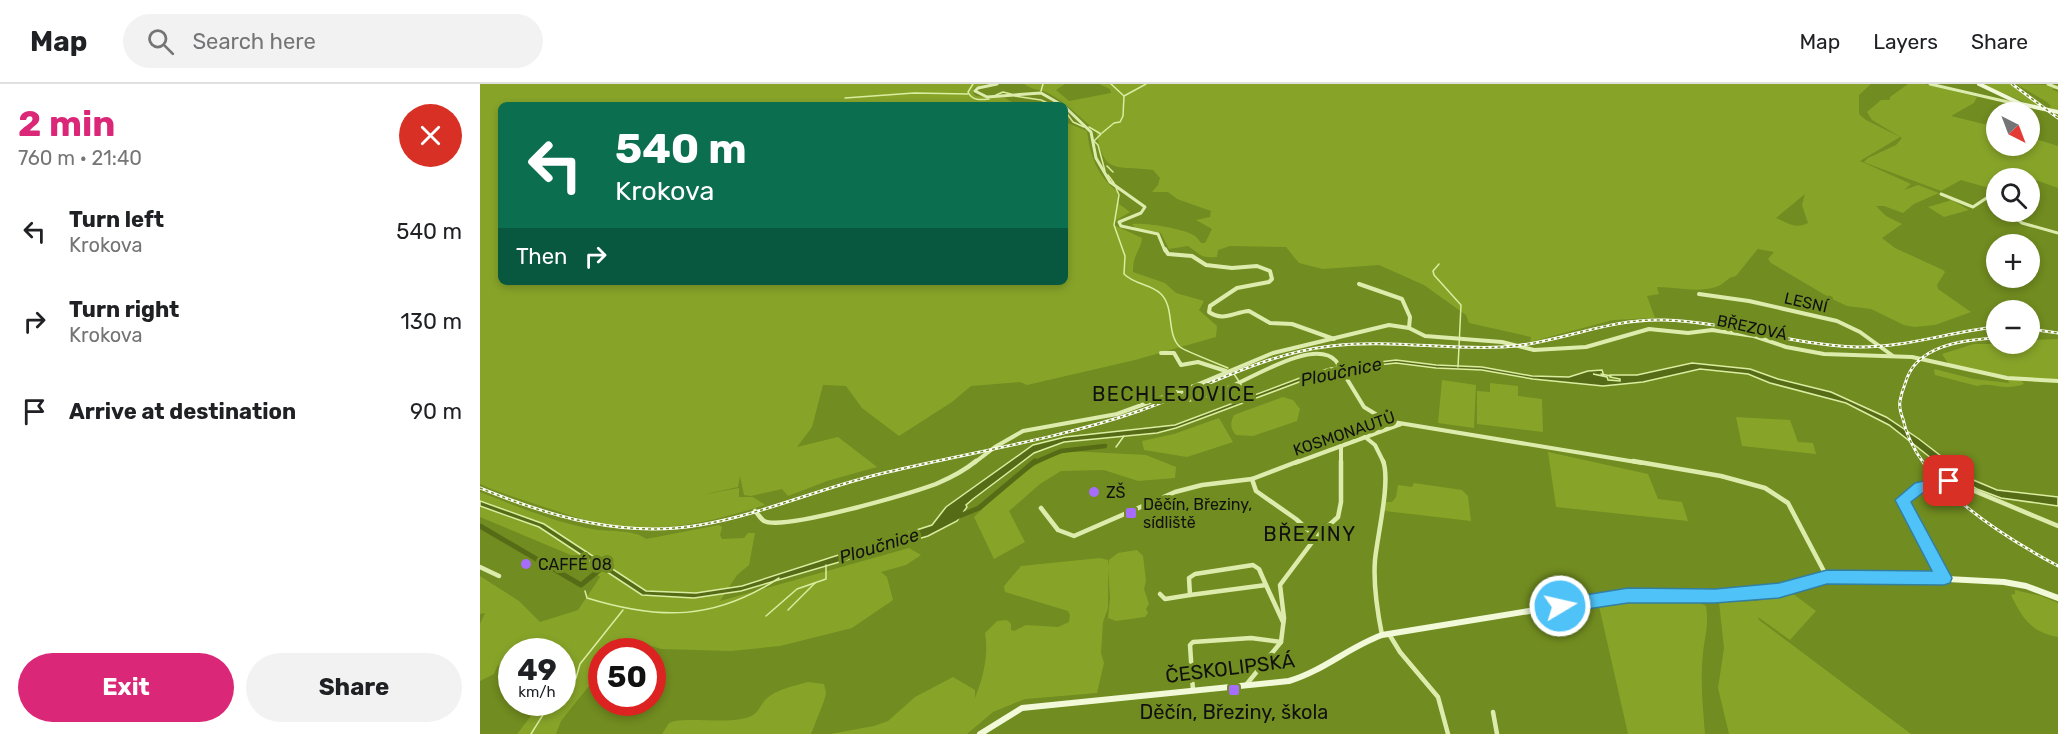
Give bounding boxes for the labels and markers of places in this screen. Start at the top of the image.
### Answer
pin [1923,455,1974,506]
place label: ZŠ [1106,482,1126,502]
marker: ZŠ [1087,485,1101,499]
place label: Děčín, Březiny, sídliště [1143,495,1252,532]
marker: Děčín, Březiny, sídliště [1124,506,1138,520]
place label: CAFFÉ 08 [538,555,612,574]
marker: CAFFÉ 08 [519,557,533,571]
marker: Děčín, Březiny, škola [1227,683,1241,697]
place label: Děčín, Březiny, škola [1140,700,1328,724]

